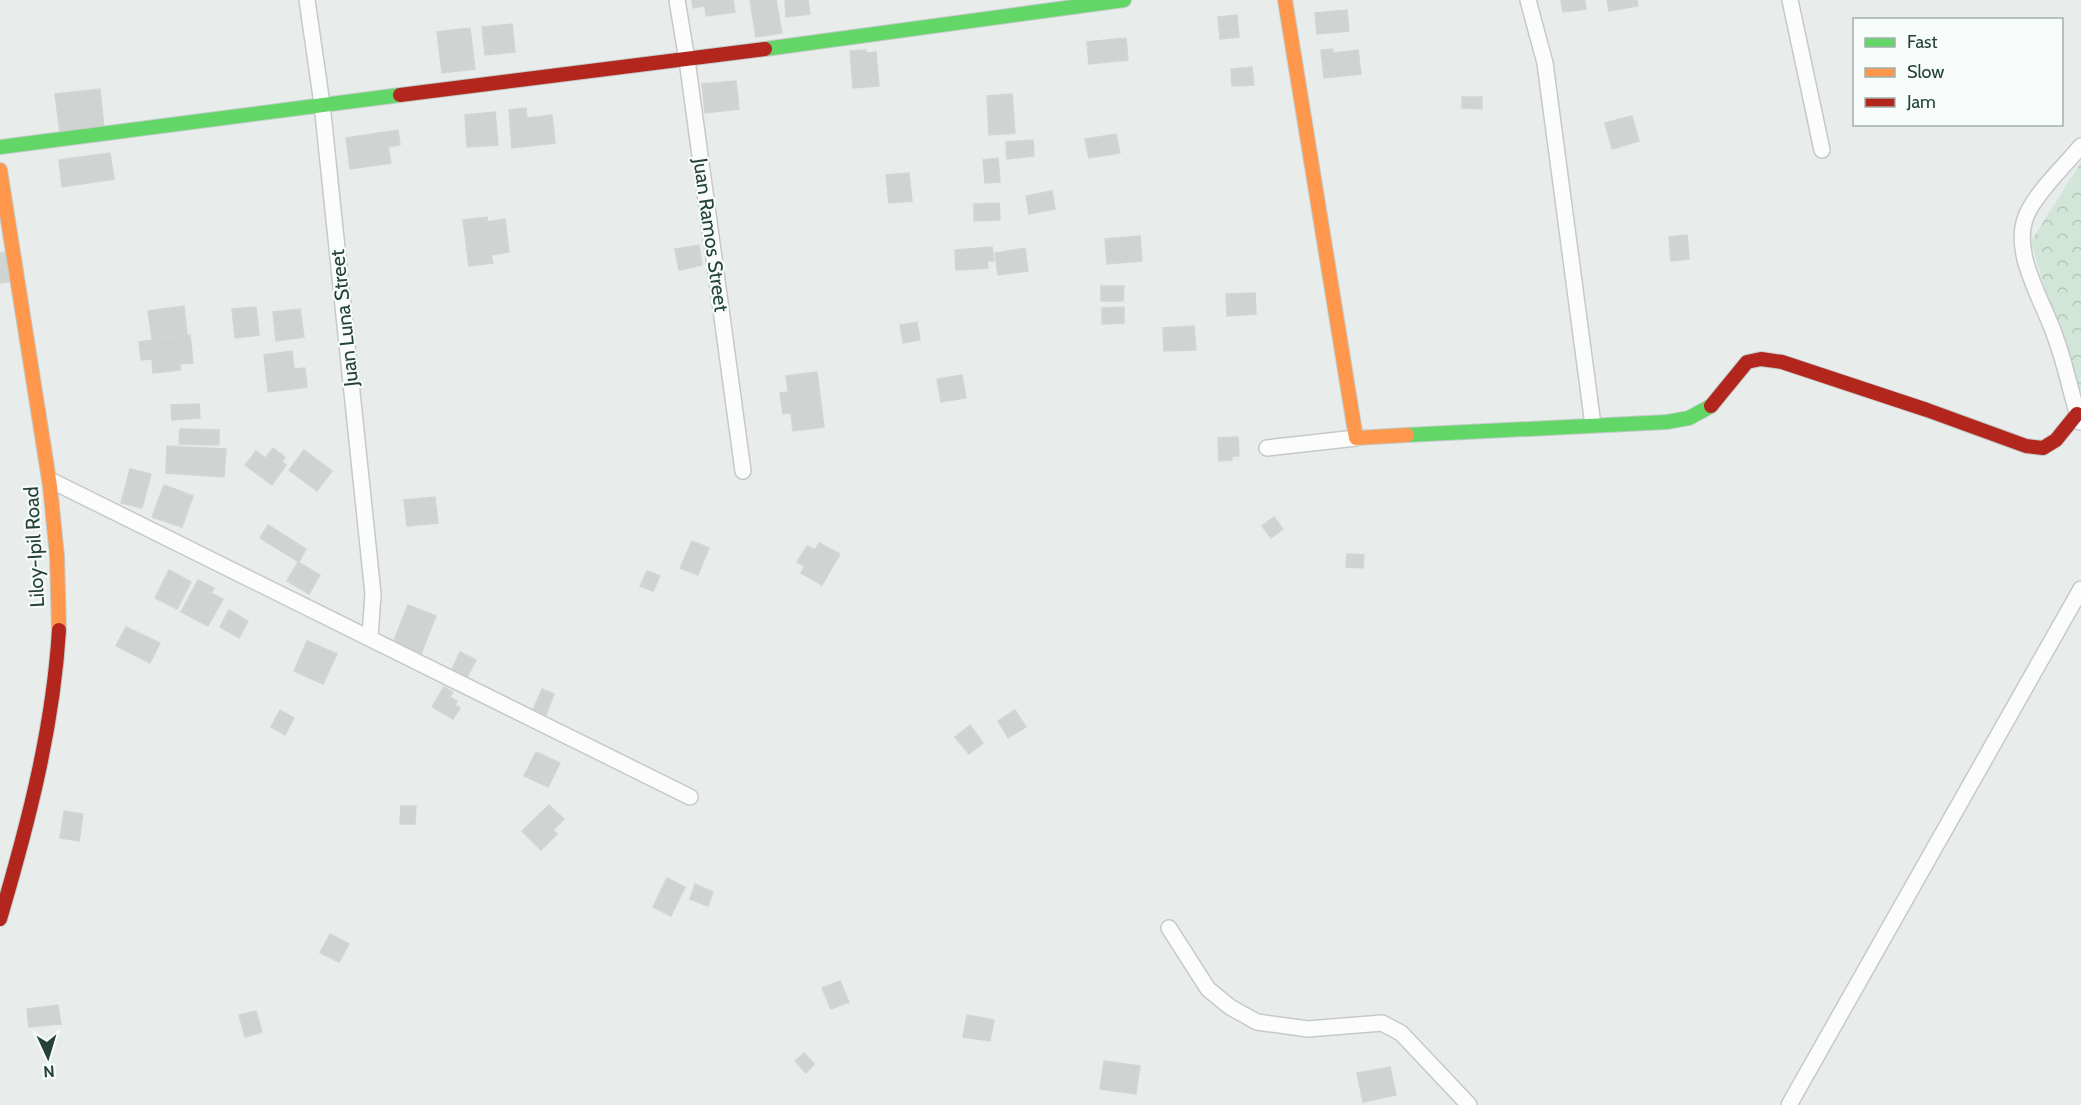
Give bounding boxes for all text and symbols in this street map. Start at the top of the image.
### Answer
legend [1853,18,2063,126]
text: Fast [1907,31,1938,53]
text: Slow [1907,61,1944,83]
text: Jam [1906,91,1936,113]
street label: Juan Ramos Street [688,156,734,314]
street label: Juan Luna Street [325,248,363,389]
street label: Liloy-Ipil Road [19,486,49,608]
north arrow [18,1027,78,1087]
text: N [43,1062,55,1081]

